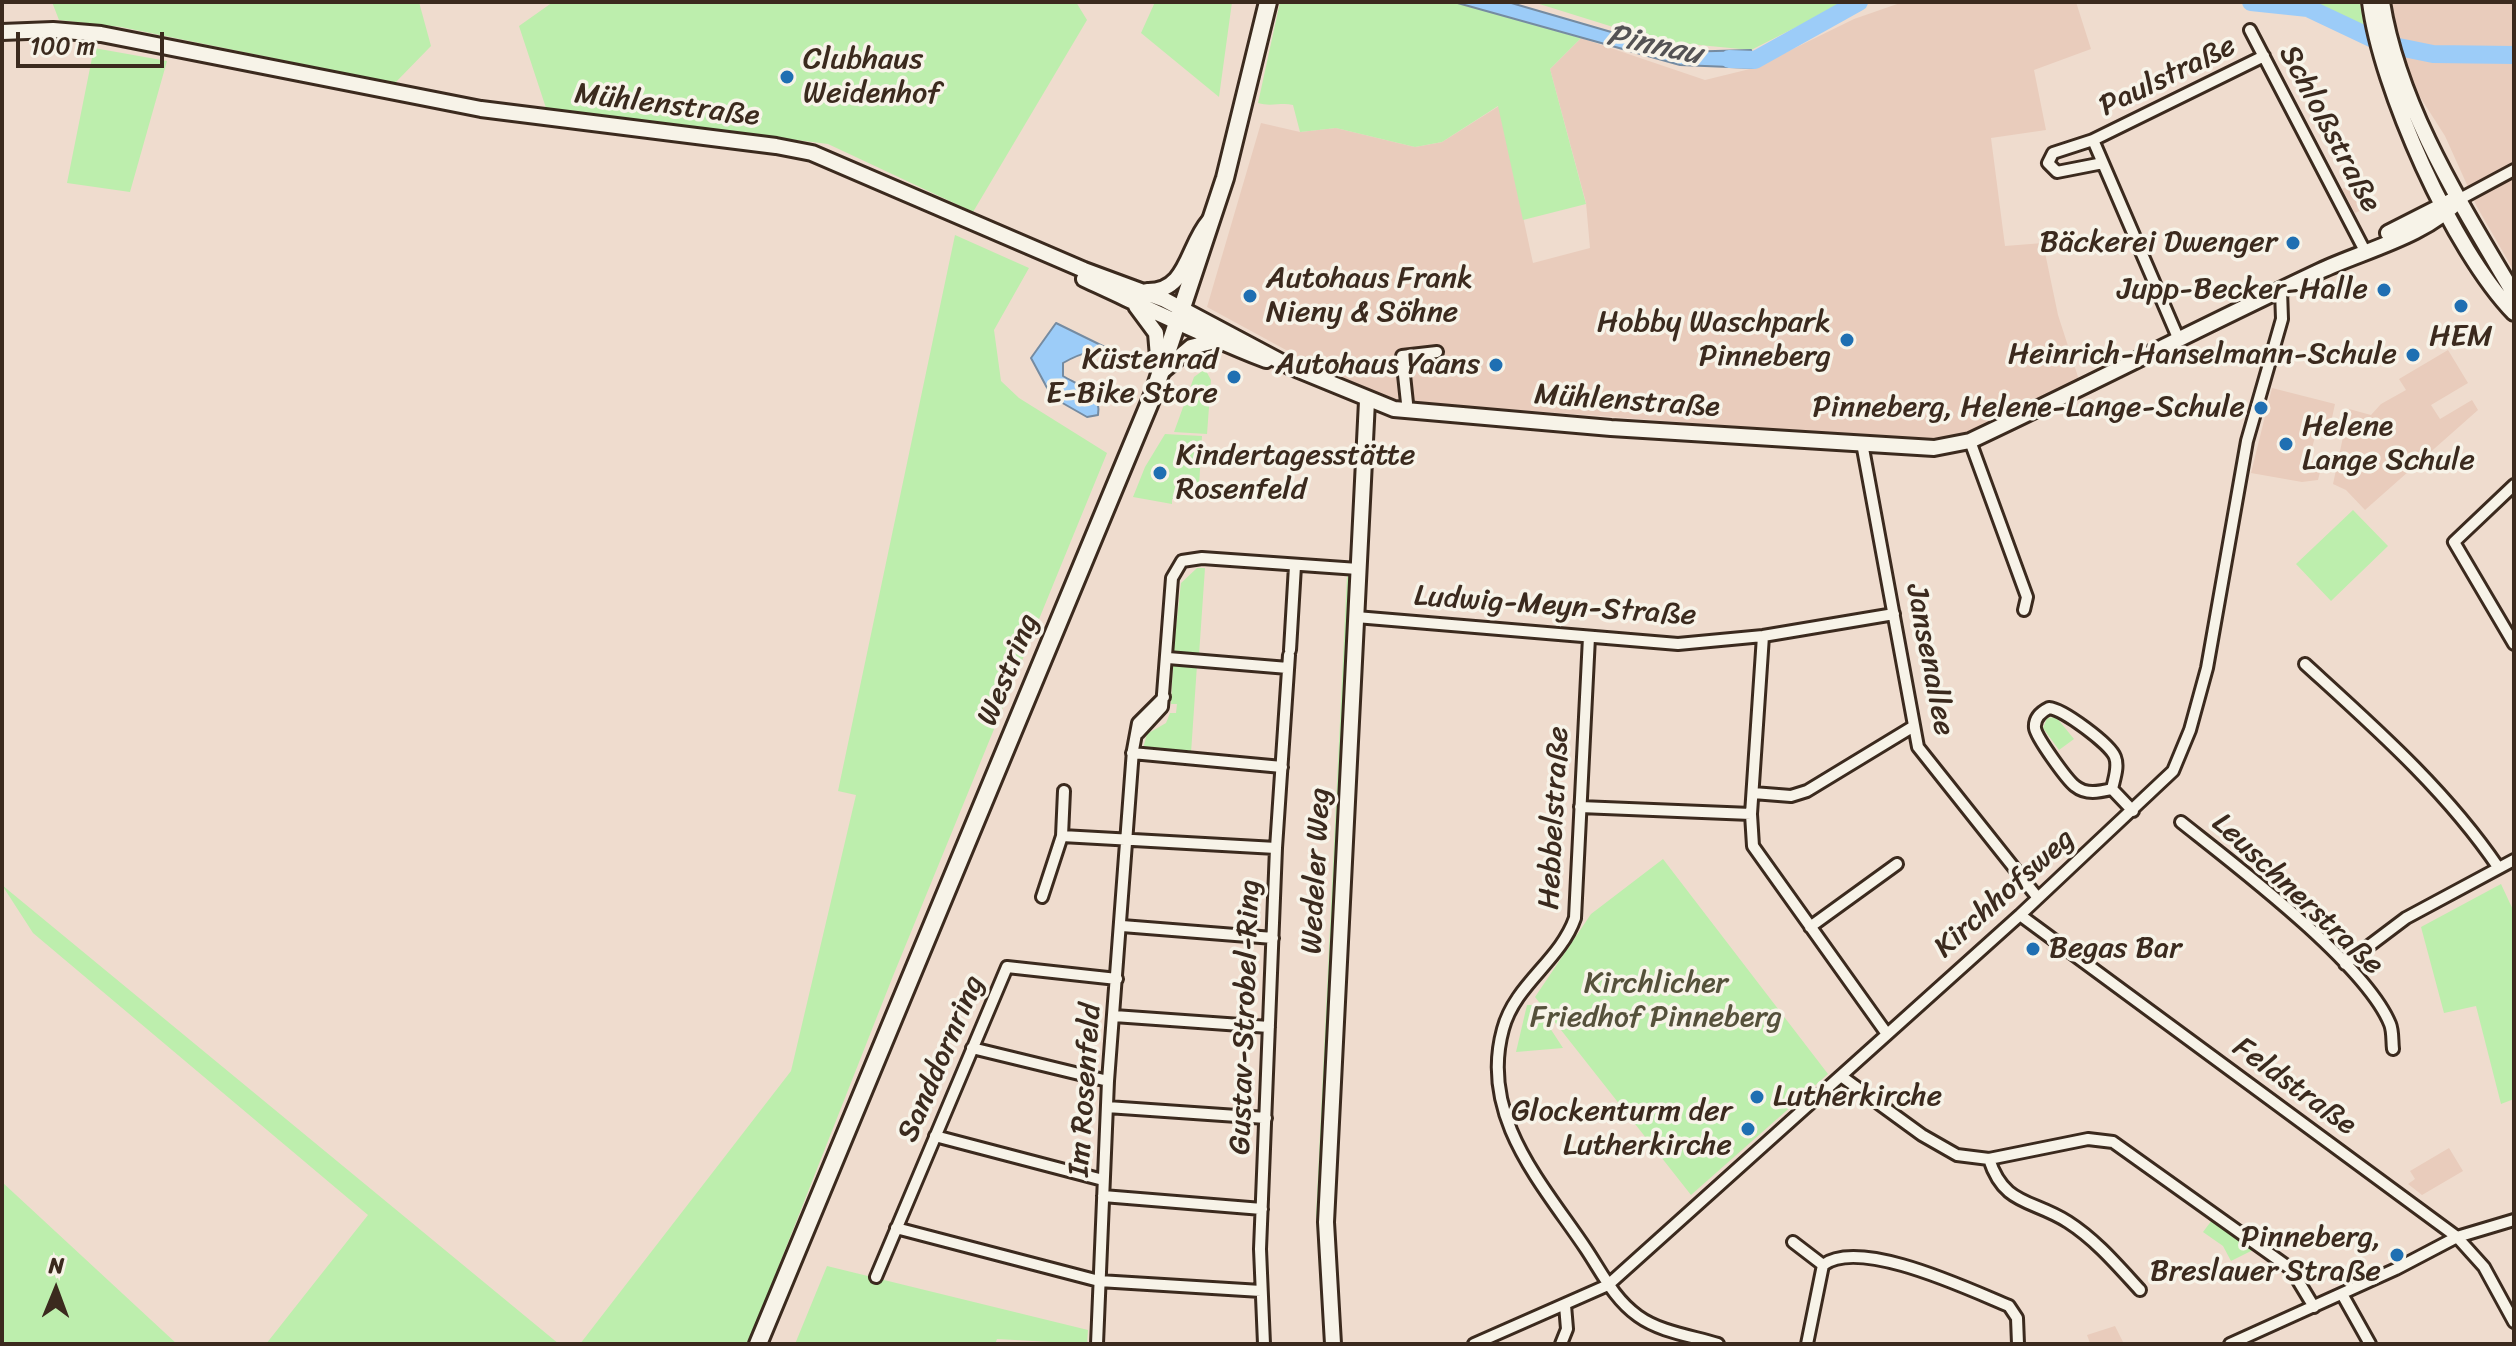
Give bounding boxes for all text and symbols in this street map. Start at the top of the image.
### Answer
scale bar [20,16,168,66]
water label: Pinnau [1603,17,1705,75]
text: 100 m [30,25,95,67]
street label: Paulstraße [2094,29,2242,125]
street label: Schloßstraße [2270,40,2388,218]
place label: Clubhaus Weidenhof [803,42,941,112]
marker: Clubhaus Weidenhof [778,68,796,86]
street label: Mühlenstraße [573,77,761,135]
place label: Bäckerei Dwenger [2040,225,2277,261]
marker: Bäckerei Dwenger [2284,234,2302,252]
place label: Autohaus Frank Nieny & Söhne [1266,261,1473,332]
place label: Jupp-Becker-Halle [2117,272,2368,308]
marker: Jupp-Becker-Halle [2375,281,2393,299]
marker: Autohaus Frank Nieny & Söhne [1241,287,1259,305]
marker: HEM [2452,297,2470,315]
place label: Hobby Waschpark Pinneberg [1597,305,1831,376]
place label: HEM [2429,319,2493,355]
marker: Hobby Waschpark Pinneberg [1838,331,1856,349]
place label: Heinrich-Hanselmann-Schule [2008,337,2397,373]
place label: Küstenrad E-Bike Store [1046,342,1218,412]
marker: Heinrich-Hanselmann-Schule [2404,346,2422,364]
place label: Autohaus Yaans [1275,347,1480,383]
marker: Autohaus Yaans [1487,356,1505,374]
marker: Küstenrad E-Bike Store [1225,368,1243,386]
street label: Mühlenstraße [1533,378,1721,426]
place label: Pinneberg, Helene-Lange-Schule [1812,390,2245,426]
marker: Pinneberg, Helene-Lange-Schule [2252,399,2270,417]
place label: Helene Lange Schule [2302,409,2475,480]
marker: Helene Lange Schule [2277,435,2295,453]
place label: Kindertagesstätte Rosenfeld [1176,438,1415,508]
marker: Kindertagesstätte Rosenfeld [1151,464,1169,482]
street label: Ludwig-Meyn-Straße [1413,579,1697,635]
street label: Jansenallee [1897,581,1961,739]
street label: Westring [970,609,1048,731]
street label: Hebbelstraße [1532,725,1578,911]
street label: Wedeler Weg [1295,787,1339,955]
street label: Leuschnerstraße [2204,806,2390,984]
street label: Kirchhofsweg [1928,822,2082,966]
street label: Gustav-Strobel-Ring [1223,879,1269,1155]
place label: Begas Bar [2049,931,2181,967]
marker: Begas Bar [2024,940,2042,958]
park label: Kirchlicher Friedhof Pinneberg [1530,966,1782,1036]
street label: Sanddornring [891,970,993,1148]
street label: Im Rosenfeld [1062,1002,1110,1178]
street label: Feldstraße [2225,1030,2363,1144]
place label: Lutherkirche [1773,1079,1942,1115]
marker: Lutherkirche [1748,1088,1766,1106]
place label: Glockenturm der Lutherkirche [1511,1094,1732,1164]
marker: Glockenturm der Lutherkirche [1739,1120,1757,1138]
place label: Pinneberg, Breslauer Straße [2150,1220,2381,1290]
text: N [48,1246,64,1285]
marker: Pinneberg, Breslauer Straße [2388,1246,2406,1264]
north arrow [16,1250,96,1330]

